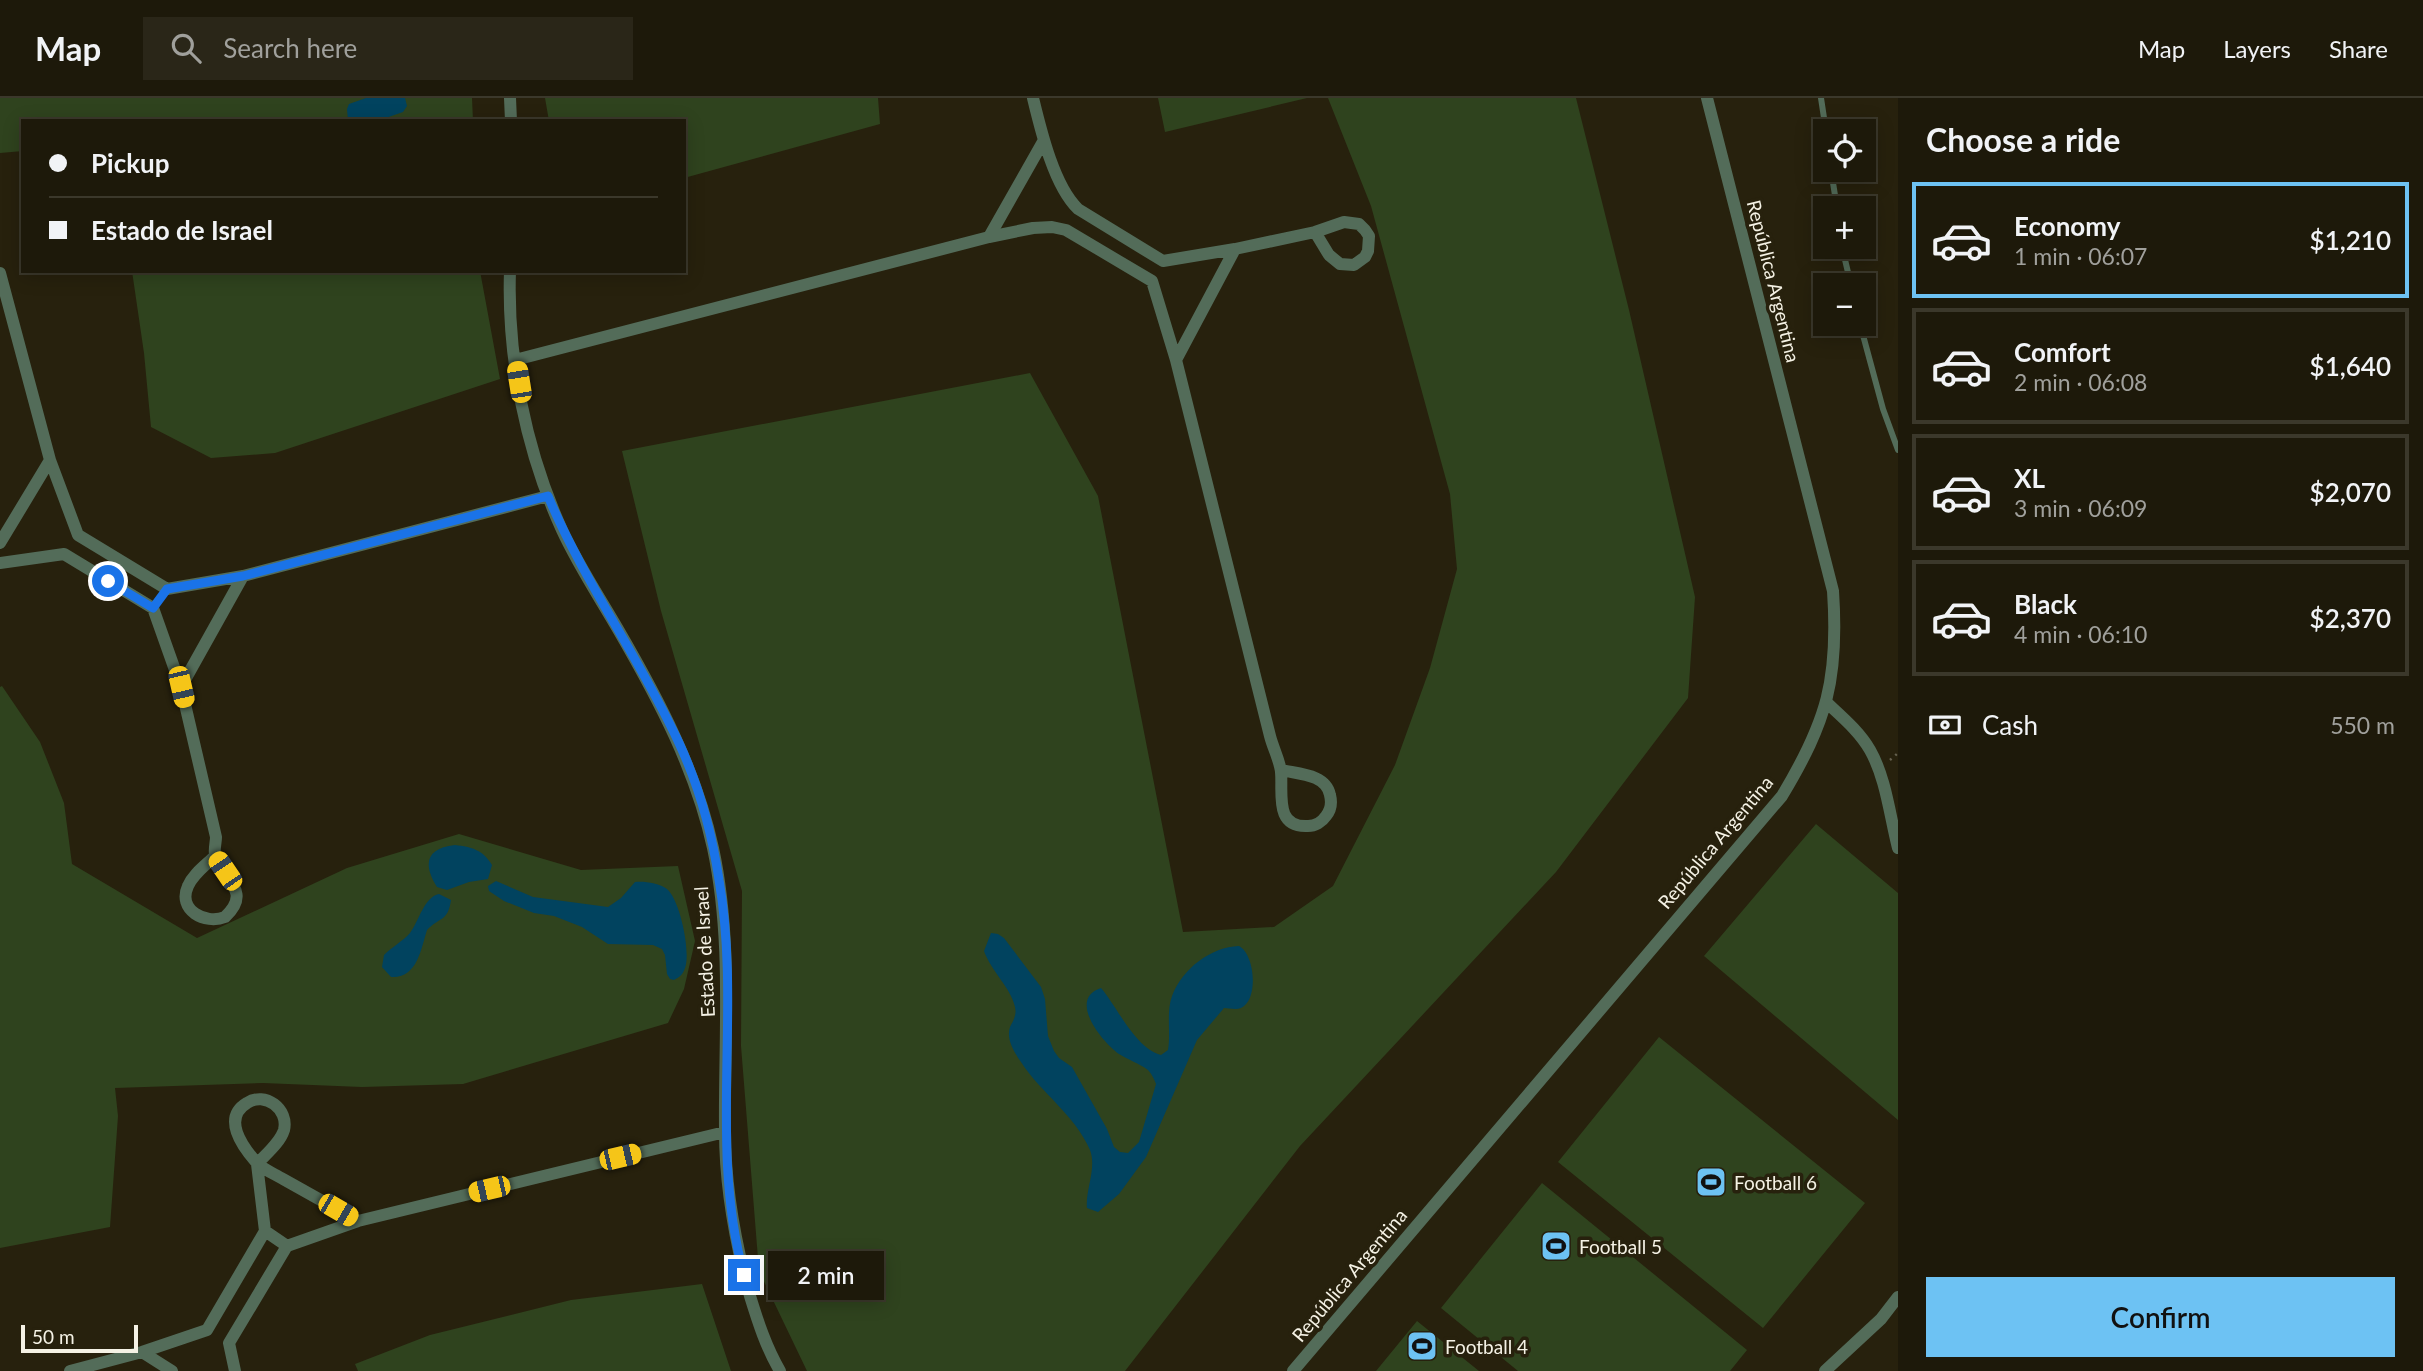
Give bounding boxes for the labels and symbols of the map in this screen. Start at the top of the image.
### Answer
street label: República Argentina [1743,197,1805,365]
car [506,360,533,404]
route start [92,565,124,597]
car [167,664,196,710]
street label: República Argentina [1653,771,1777,913]
car [205,848,246,894]
street label: Estado de Israel [689,886,719,1018]
car [598,1142,643,1172]
sports icon: Football 6 [1694,1165,1728,1199]
place label: Football 6 [1734,1171,1817,1194]
car [467,1174,512,1204]
car [315,1190,362,1230]
street label: República Argentina [1287,1204,1411,1346]
sports icon: Football 5 [1539,1229,1573,1263]
place label: Football 5 [1579,1235,1662,1258]
callout: 2 min [768,1250,884,1300]
route end [728,1259,760,1291]
scale bar [21,1322,138,1354]
sports icon: Football 4 [1405,1329,1439,1363]
place label: Football 4 [1445,1335,1528,1358]

